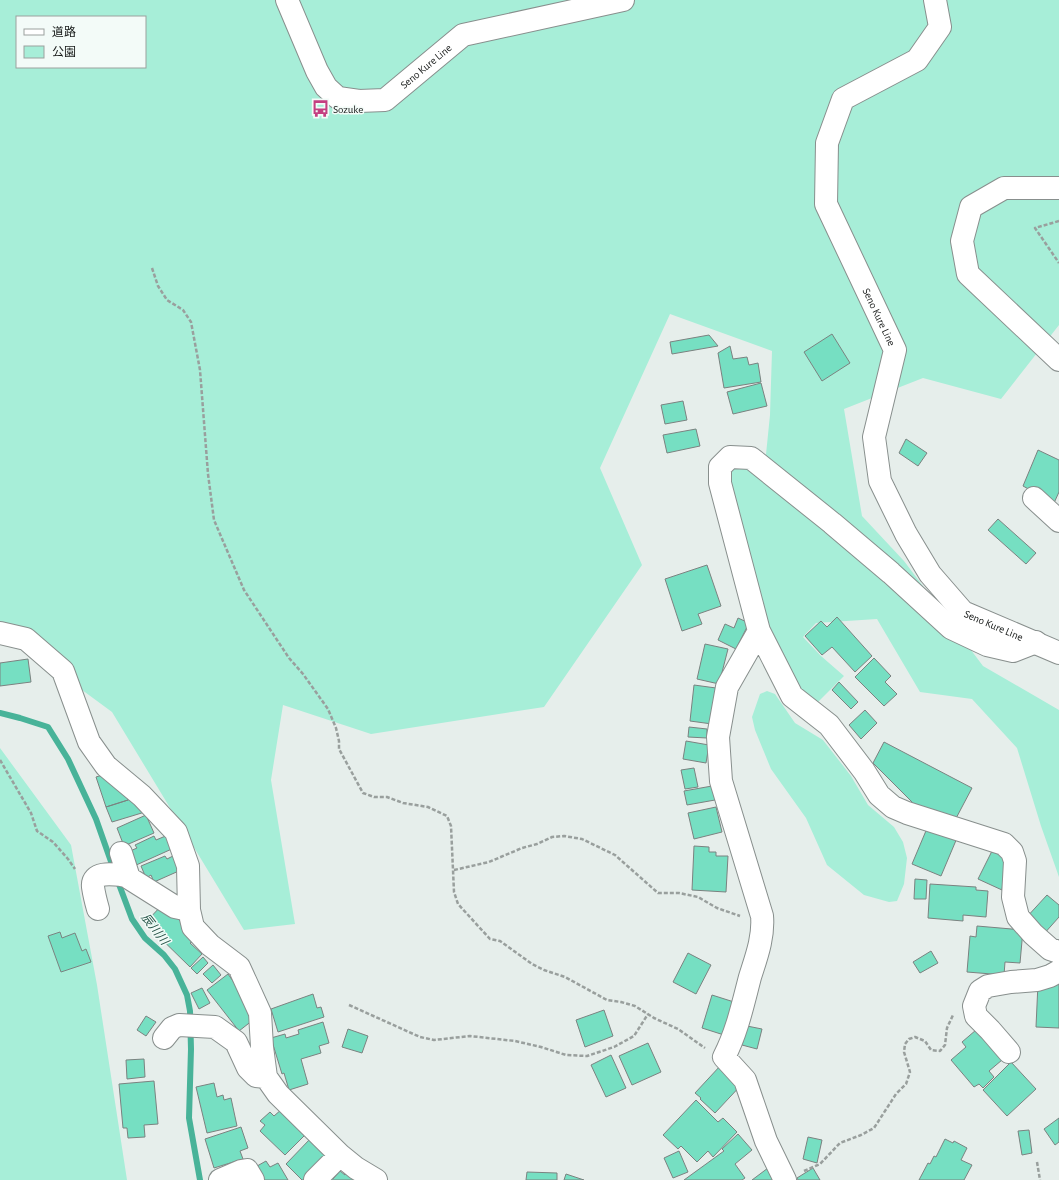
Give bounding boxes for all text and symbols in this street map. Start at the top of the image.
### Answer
legend [16,16,146,68]
text: 道路 [52,25,76,38]
street label: Seno Kure Line [398,42,453,90]
text: 公園 [52,46,76,58]
bus stop icon: Sozuke [310,99,330,119]
place label: Sozuke [333,104,363,115]
street label: Seno Kure Line [861,286,898,348]
street label: Seno Kure Line [963,608,1025,643]
water label: 辰川川 [139,911,172,948]

